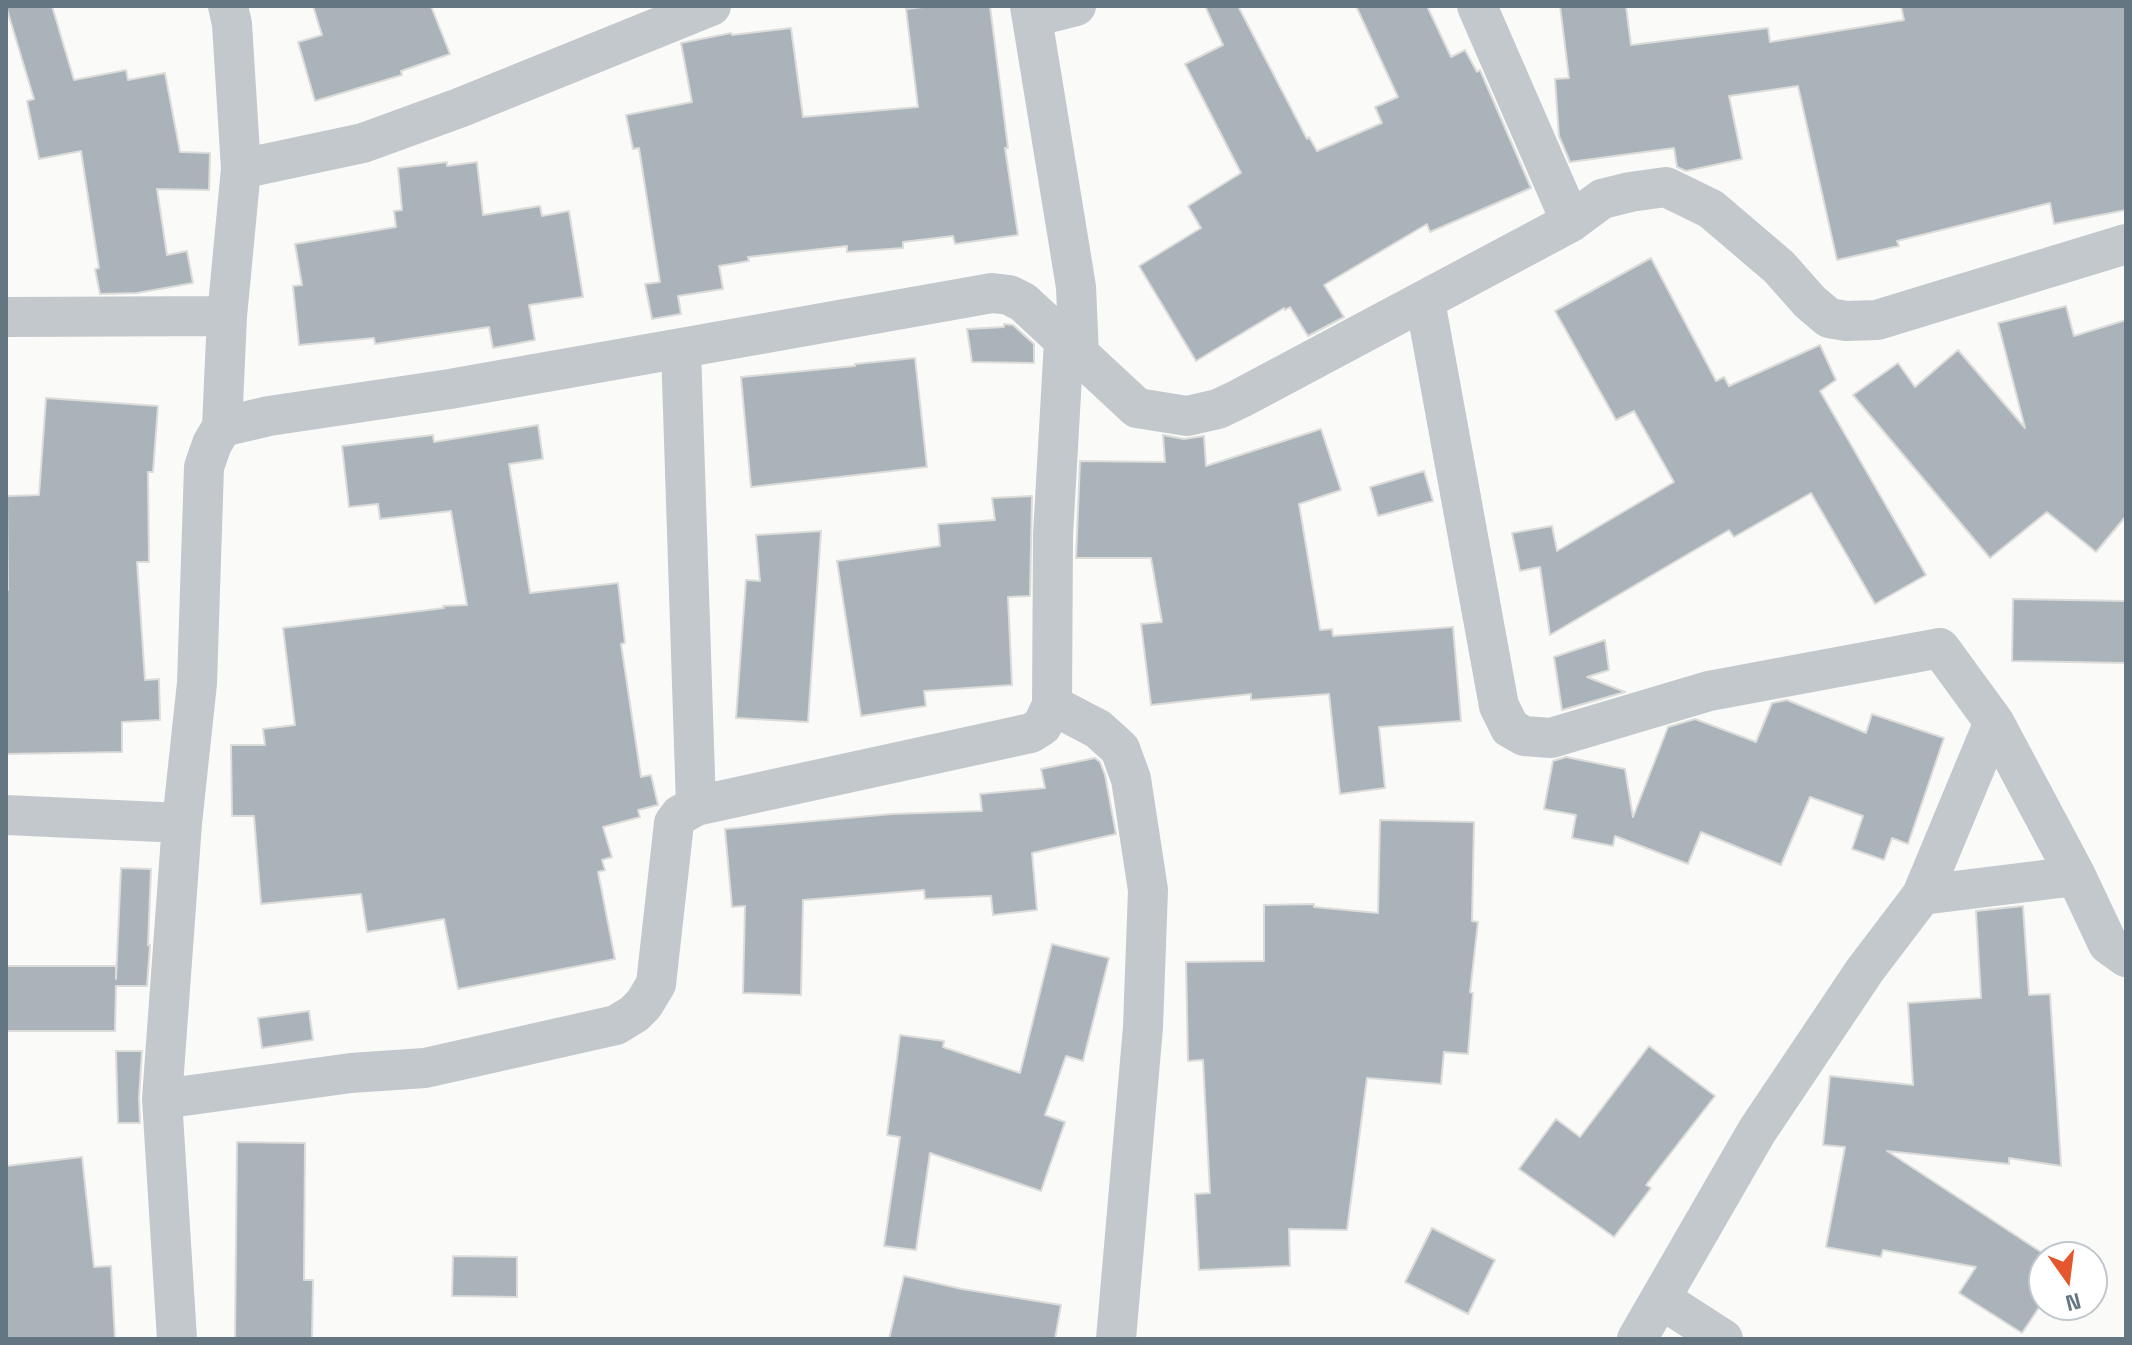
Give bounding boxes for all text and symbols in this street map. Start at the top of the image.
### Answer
north arrow [2028,1241,2108,1321]
text: N [2063,1287,2084,1318]

